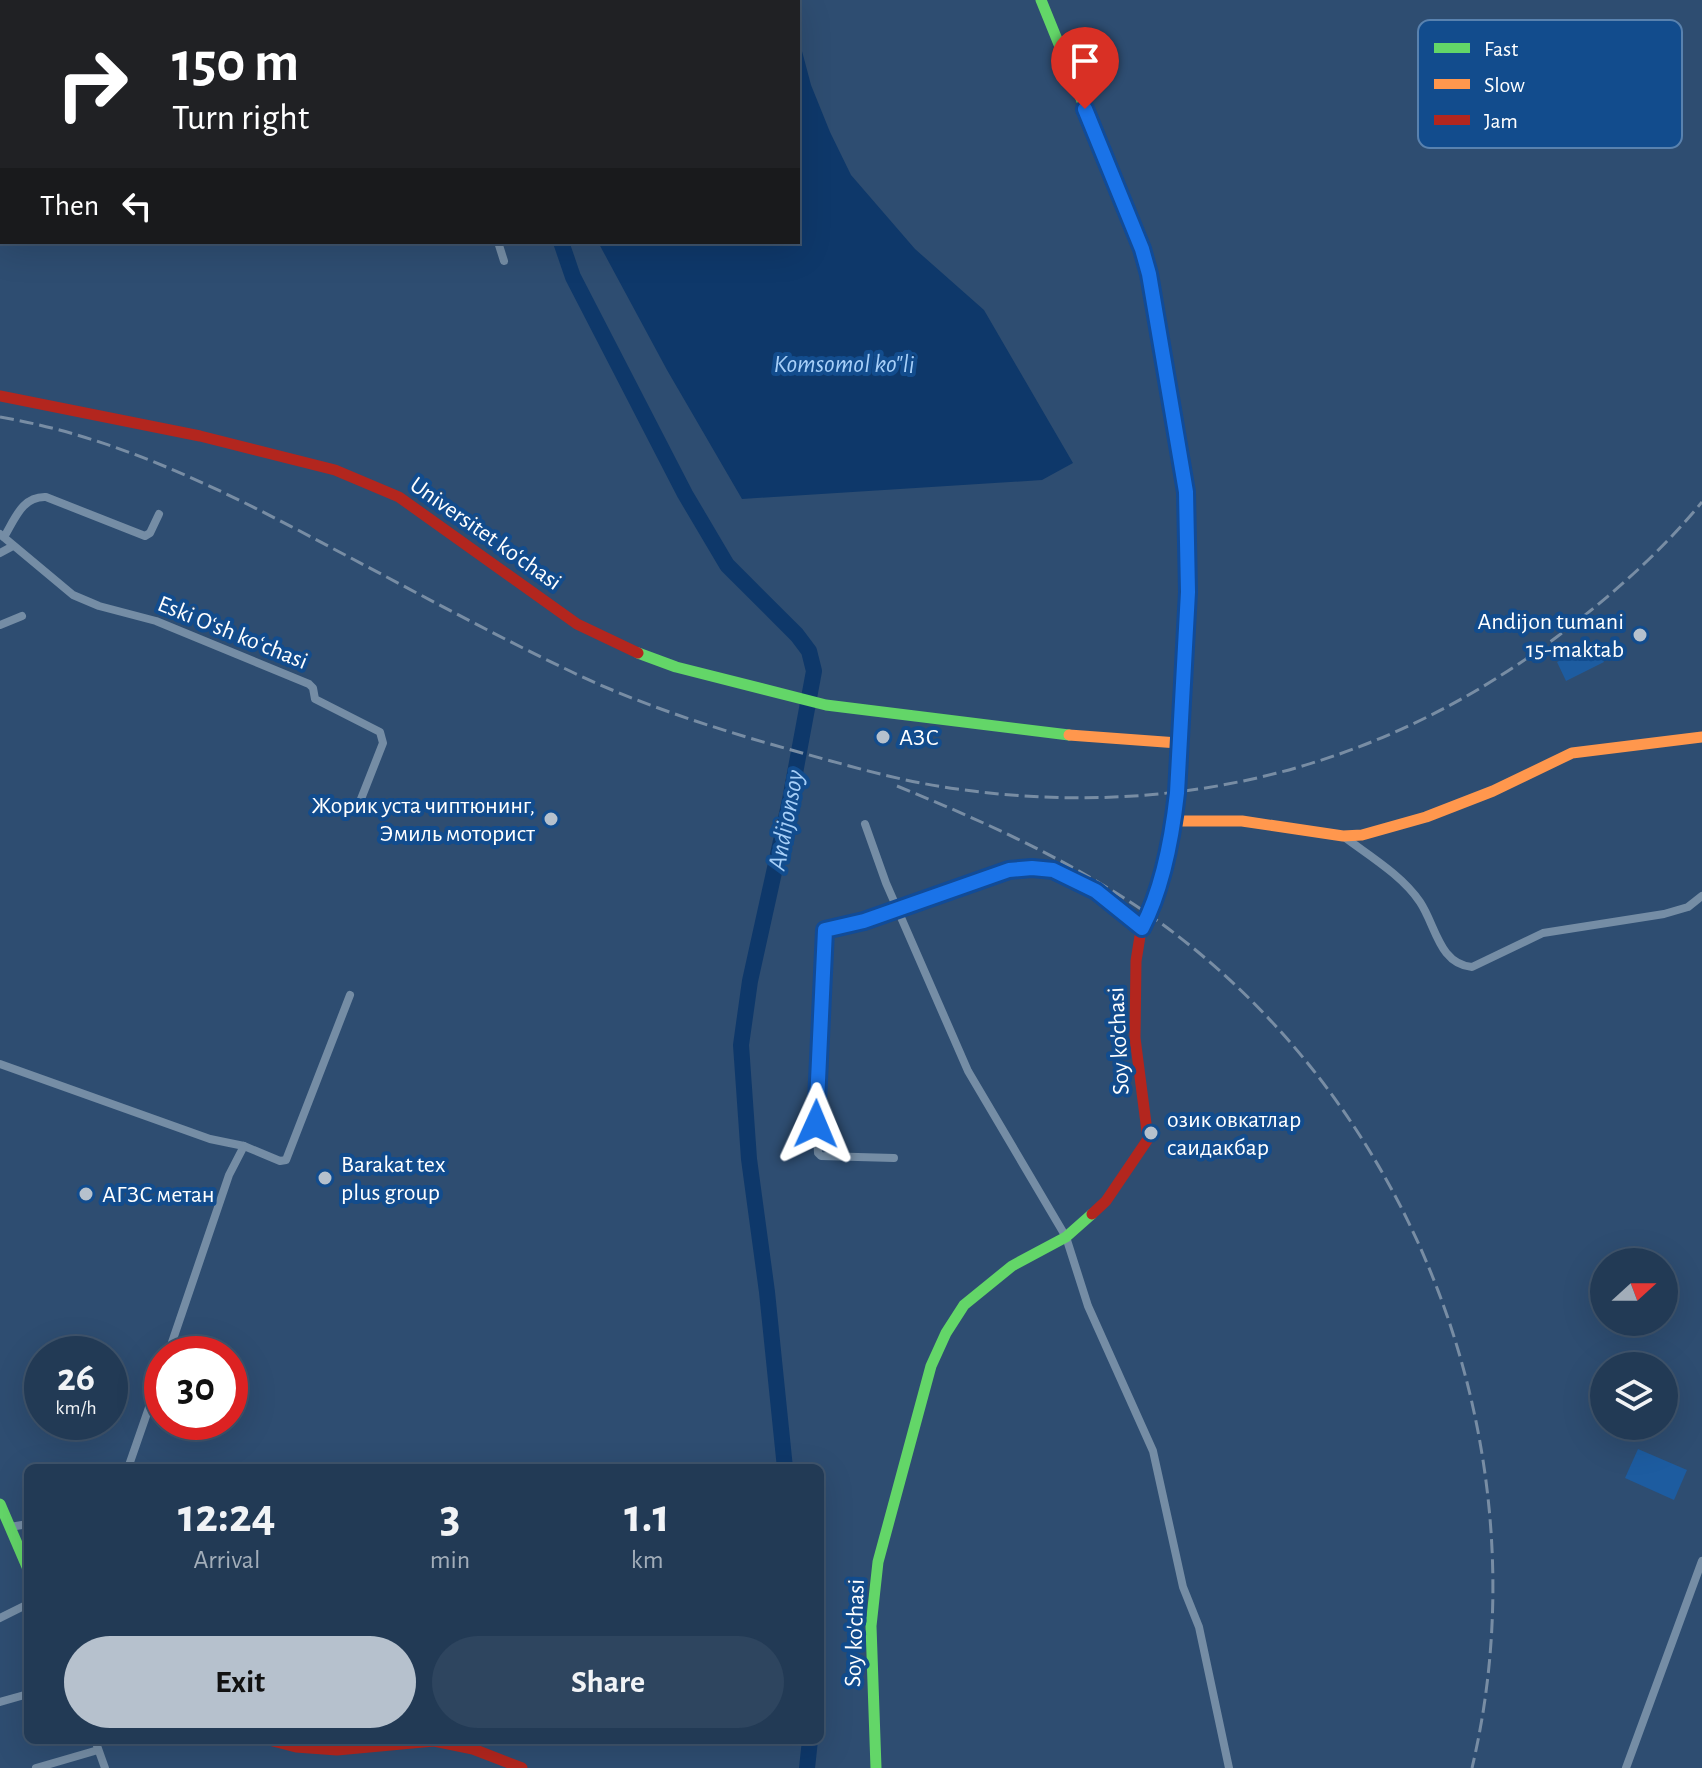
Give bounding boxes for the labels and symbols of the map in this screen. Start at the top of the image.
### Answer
legend [1418,20,1682,148]
pin [1051,27,1119,109]
text: Fast [1484,38,1518,60]
text: Slow [1484,74,1525,96]
text: Jam [1484,110,1518,132]
water label: Komsomol ko"li [773,351,915,377]
street label: Universitet kо‘chasi [405,473,566,595]
street label: Eski Oʻsh koʻchasi [154,592,311,674]
place label: Andijon tumani 15-maktab [1478,610,1624,662]
marker: Andijon tumani 15-maktab [1631,626,1649,644]
place label: АЗС [899,726,939,750]
marker: АЗС [874,728,892,746]
water label: Andijonsoy [763,768,808,874]
place label: Жорик уста чиптюнинг, Эмиль моторист [312,794,535,846]
marker: Жорик уста чиптюнинг, Эмиль моторист [542,810,560,828]
street label: Soy ko'chasi [1104,986,1134,1096]
position arrow [774,1082,858,1166]
place label: озик овкатлар саидакбар [1167,1108,1301,1160]
marker: озик овкатлар саидакбар [1142,1124,1160,1142]
place label: Barakat tex plus group [341,1153,446,1205]
marker: Barakat tex plus group [316,1169,334,1187]
place label: АГЗС метан [102,1183,215,1207]
marker: АГЗС метан [77,1185,95,1203]
north arrow [1590,1248,1678,1336]
speed limit sign: 30 [144,1336,248,1440]
street label: Soy ko'chasi [841,1579,869,1687]

